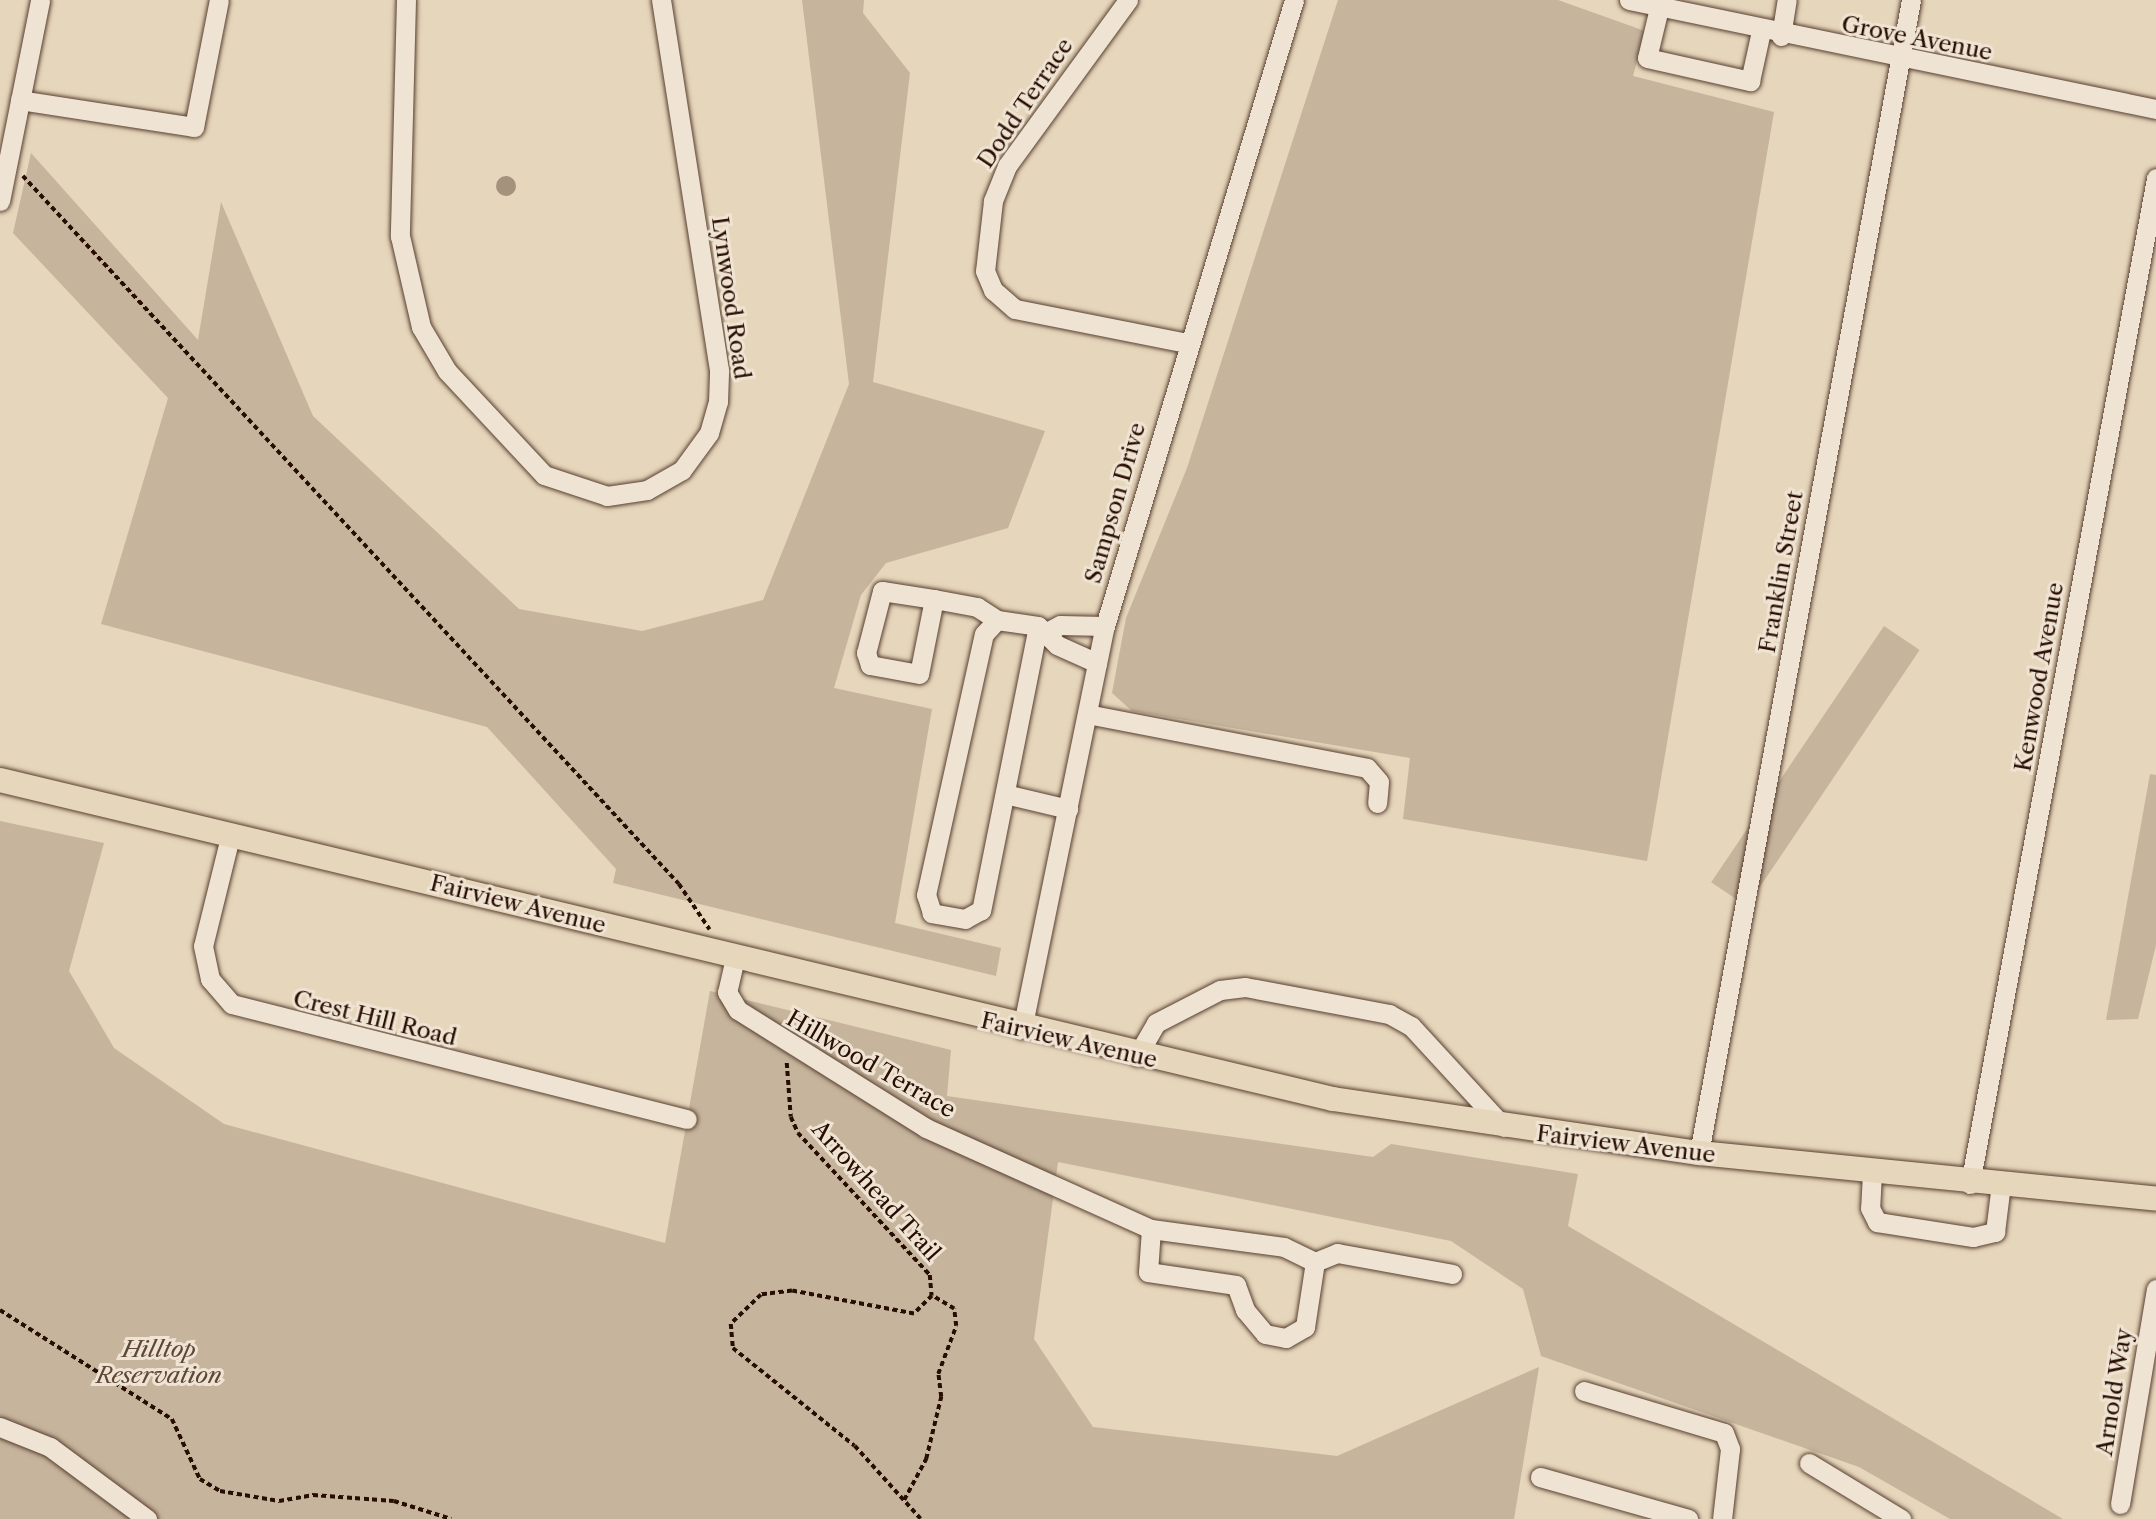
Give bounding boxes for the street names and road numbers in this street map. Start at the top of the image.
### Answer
street label: Grove Avenue [1839,10,1995,66]
street label: Dodd Terrace [971,33,1079,173]
street label: Lynwood Road [706,215,756,381]
street label: Sampson Drive [1079,420,1151,586]
street label: Franklin Street [1753,489,1809,655]
street label: Kenwood Avenue [2009,580,2069,774]
street label: Fairview Avenue [426,869,610,939]
street label: Crest Hill Road [290,984,460,1052]
street label: Hillwood Terrace [781,1004,961,1124]
street label: Fairview Avenue [977,1006,1161,1074]
street label: Arrowhead Trail [806,1115,946,1267]
street label: Fairview Avenue [1534,1119,1718,1169]
street label: Arnold Way [2090,1326,2138,1458]

